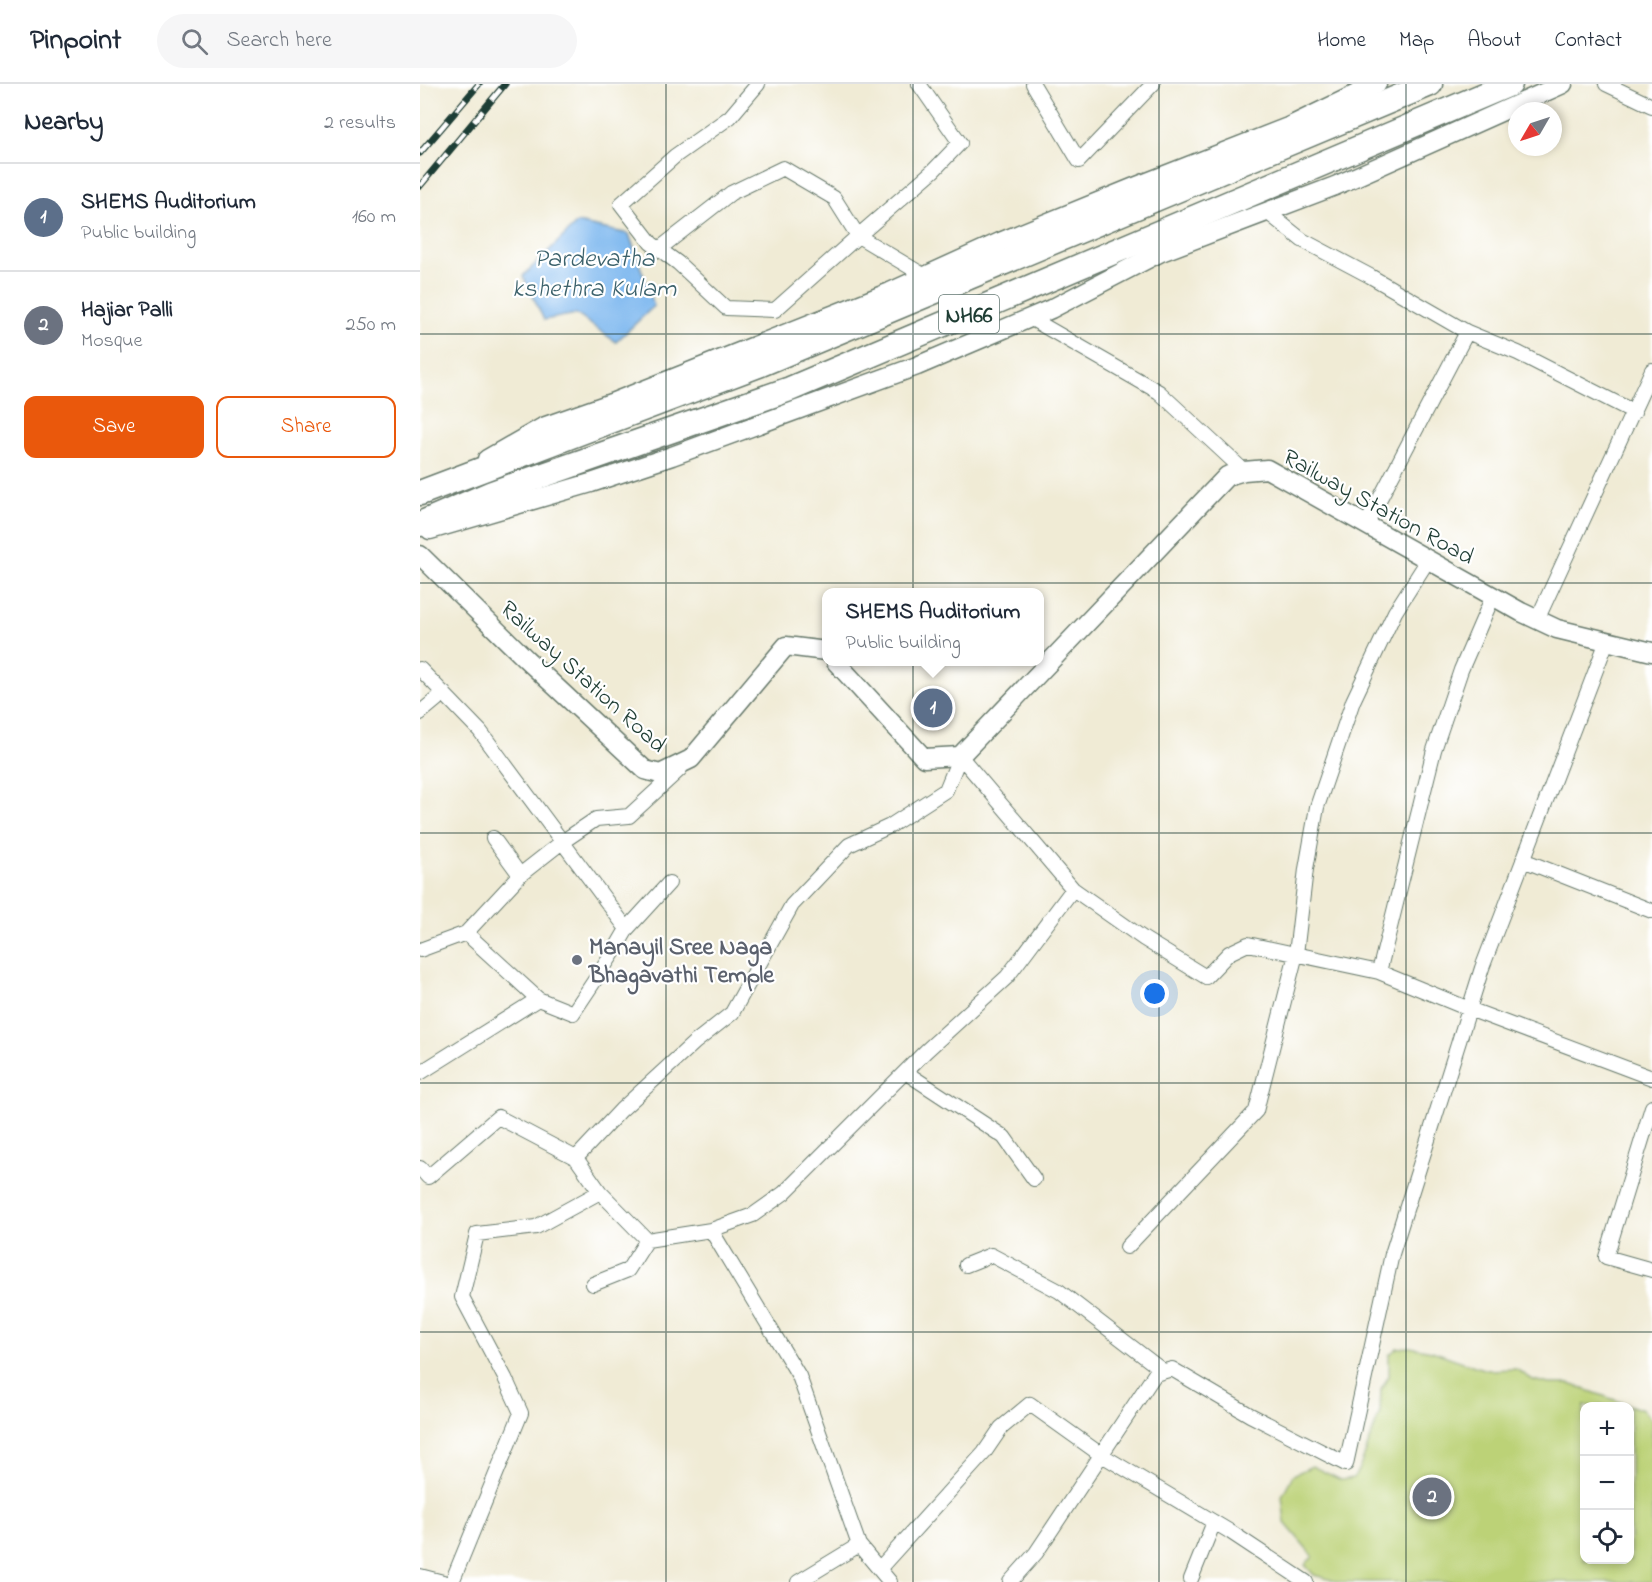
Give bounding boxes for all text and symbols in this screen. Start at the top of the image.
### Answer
search box [157,14,577,68]
text: Pinpoint [30,21,121,62]
icon: search [178,25,211,58]
text: Search here [226,25,332,57]
text: Home [1317,26,1366,56]
text: Map [1399,26,1434,56]
text: About [1467,26,1521,56]
text: Contact [1554,26,1622,56]
north arrow [1508,102,1562,156]
text: Nearby [24,104,103,142]
text: 2 results [324,109,396,138]
text: SHEMS Auditorium [81,187,256,219]
text: 1 [40,203,47,232]
text: 160 m [352,203,396,232]
text: Public building [81,219,196,248]
water label: Pardevatha kshethra Kulam [512,241,677,309]
text: Hajiar Palli [81,295,173,327]
road number: NH66 [939,295,999,333]
text: 2 [39,311,48,340]
text: 250 m [345,311,396,340]
text: Mosque [81,327,142,356]
button: Save [24,396,204,458]
button: Share [216,396,396,458]
street label: Railway Station Road [1275,441,1480,576]
popup [822,588,1044,666]
street label: Railway Station Road [490,593,674,764]
text: SHEMS Auditorium [846,597,1020,629]
text: Public building [846,629,961,658]
pin: 1 [914,686,952,730]
place label: Manayil Sree Naga Bhagavathi Temple [588,931,775,995]
marker: Manayil Sree Naga Bhagavathi Temple [570,953,584,967]
your location [1140,979,1169,1008]
map controls [1580,1402,1634,1564]
button: + [1580,1402,1634,1456]
button: − [1580,1456,1634,1510]
pin: 2 [1412,1474,1452,1520]
button: locate [1580,1510,1634,1564]

